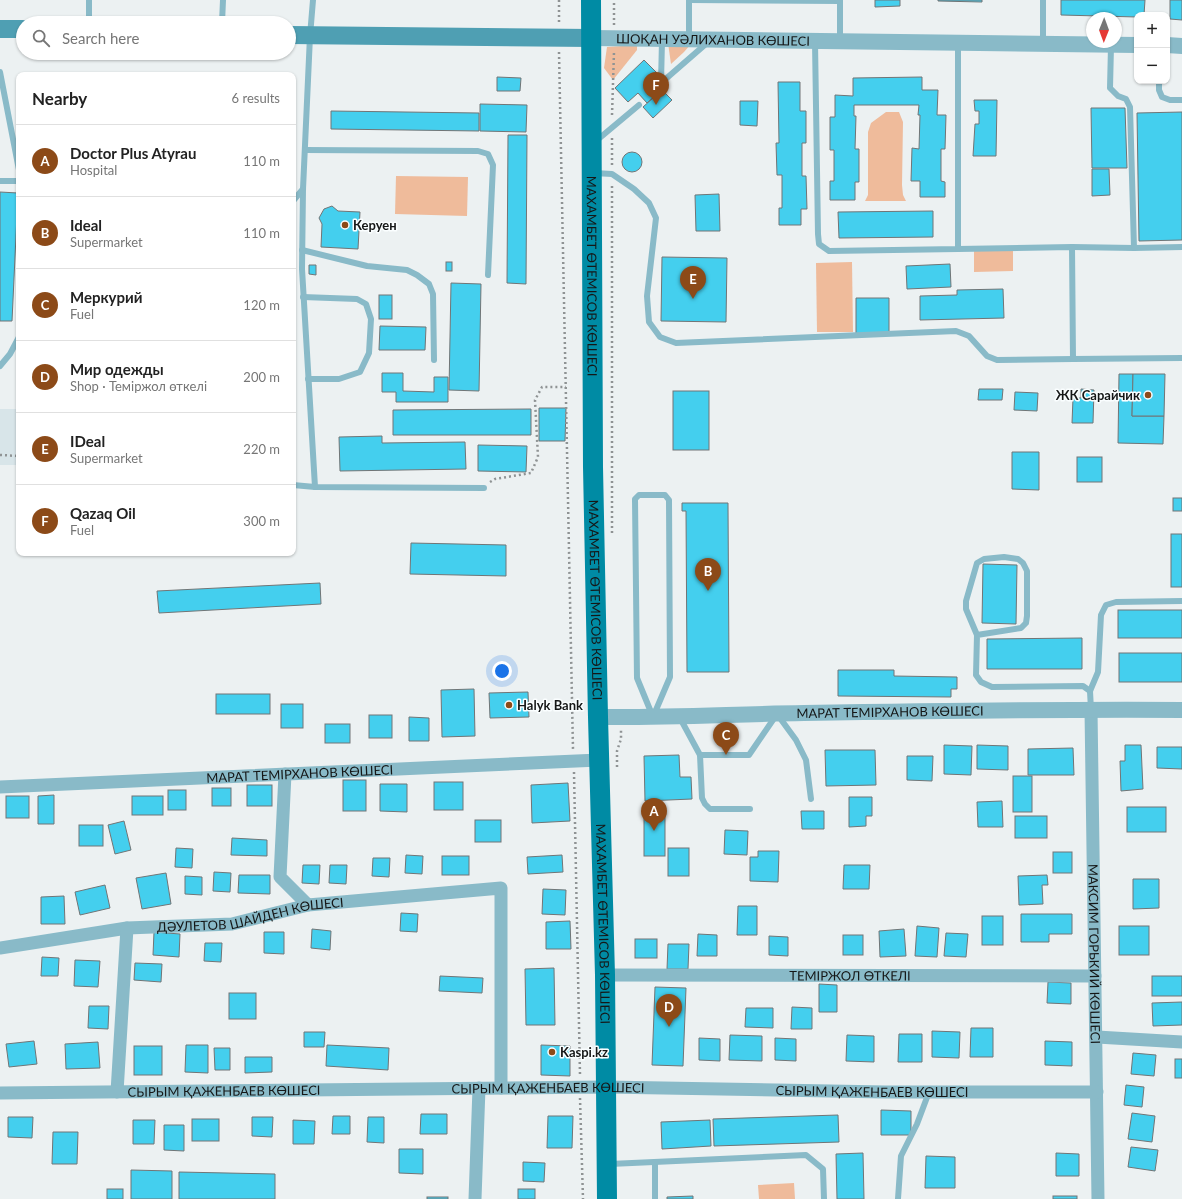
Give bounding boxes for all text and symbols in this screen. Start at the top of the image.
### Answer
north arrow [1086,12,1122,48]
map controls [1134,12,1170,84]
button: + [1134,12,1170,48]
search box [16,16,296,60]
icon: search [30,27,52,49]
text: Search here [62,29,139,47]
street label: ШОҚАН УӘЛИХАНОВ КӨШЕСІ [616,30,810,49]
button: − [1134,48,1170,84]
pin: F [643,72,669,105]
text: Nearby [32,88,87,109]
text: 6 results [232,90,280,106]
text: Doctor Plus Atyrau [70,144,196,162]
text: A [40,153,50,169]
text: 110 m [243,153,280,169]
text: Hospital [70,162,117,178]
street label: МАХАМБЕТ ӨТЕМІСОВ КӨШЕСІ [584,176,601,376]
text: Ideal [70,216,102,234]
place label: Керуен [353,217,397,233]
marker: Керуен [340,220,350,230]
text: B [41,225,49,241]
text: 110 m [243,225,280,241]
text: Supermarket [70,234,143,250]
pin: E [680,266,706,299]
text: Меркурий [70,288,143,306]
text: C [41,297,49,313]
text: 120 m [243,297,280,313]
text: Fuel [70,306,94,322]
text: Мир одежды [70,360,164,378]
text: D [40,369,50,385]
text: 200 m [243,369,280,385]
text: Shop · Теміржол өткелі [70,378,207,394]
place label: ЖК Сарайчик [1056,387,1140,403]
marker: ЖК Сарайчик [1143,390,1153,400]
text: IDeal [70,432,105,450]
text: E [41,441,49,457]
text: 220 m [243,441,280,457]
text: Supermarket [70,450,143,466]
street label: МАХАМБЕТ ӨТЕМІСОВ КӨШЕСІ [586,499,606,700]
text: Qazaq Oil [70,504,136,522]
text: F [41,513,49,529]
text: 300 m [243,513,280,529]
text: Fuel [70,522,94,538]
pin: B [695,558,721,591]
your location [492,661,512,681]
place label: Halyk Bank [517,697,583,713]
marker: Halyk Bank [504,700,514,710]
street label: МАРАТ ТЕМІРХАНОВ КӨШЕСІ [796,702,984,721]
pin: C [713,722,739,755]
street label: МАРАТ ТЕМІРХАНОВ КӨШЕСІ [206,761,394,786]
pin: A [641,798,667,831]
street label: МАХАМБЕТ ӨТЕМІСОВ КӨШЕСІ [593,823,613,1024]
street label: МАКСИМ ГОРЬКИЙ КӨШЕСІ [1085,864,1104,1044]
street label: ДӘУЛЕТОВ ШАЙДЕН КӨШЕСІ [157,894,344,935]
street label: ТЕМІРЖОЛ ӨТКЕЛІ [789,967,911,984]
pin: D [656,994,682,1027]
place label: Kaspi.kz [560,1044,608,1060]
marker: Kaspi.kz [547,1047,557,1057]
street label: СЫРЫМ ҚАЖЕНБАЕВ КӨШЕСІ [451,1079,645,1097]
street label: СЫРЫМ ҚАЖЕНБАЕВ КӨШЕСІ [127,1082,320,1100]
street label: СЫРЫМ ҚАЖЕНБАЕВ КӨШЕСІ [775,1082,968,1100]

